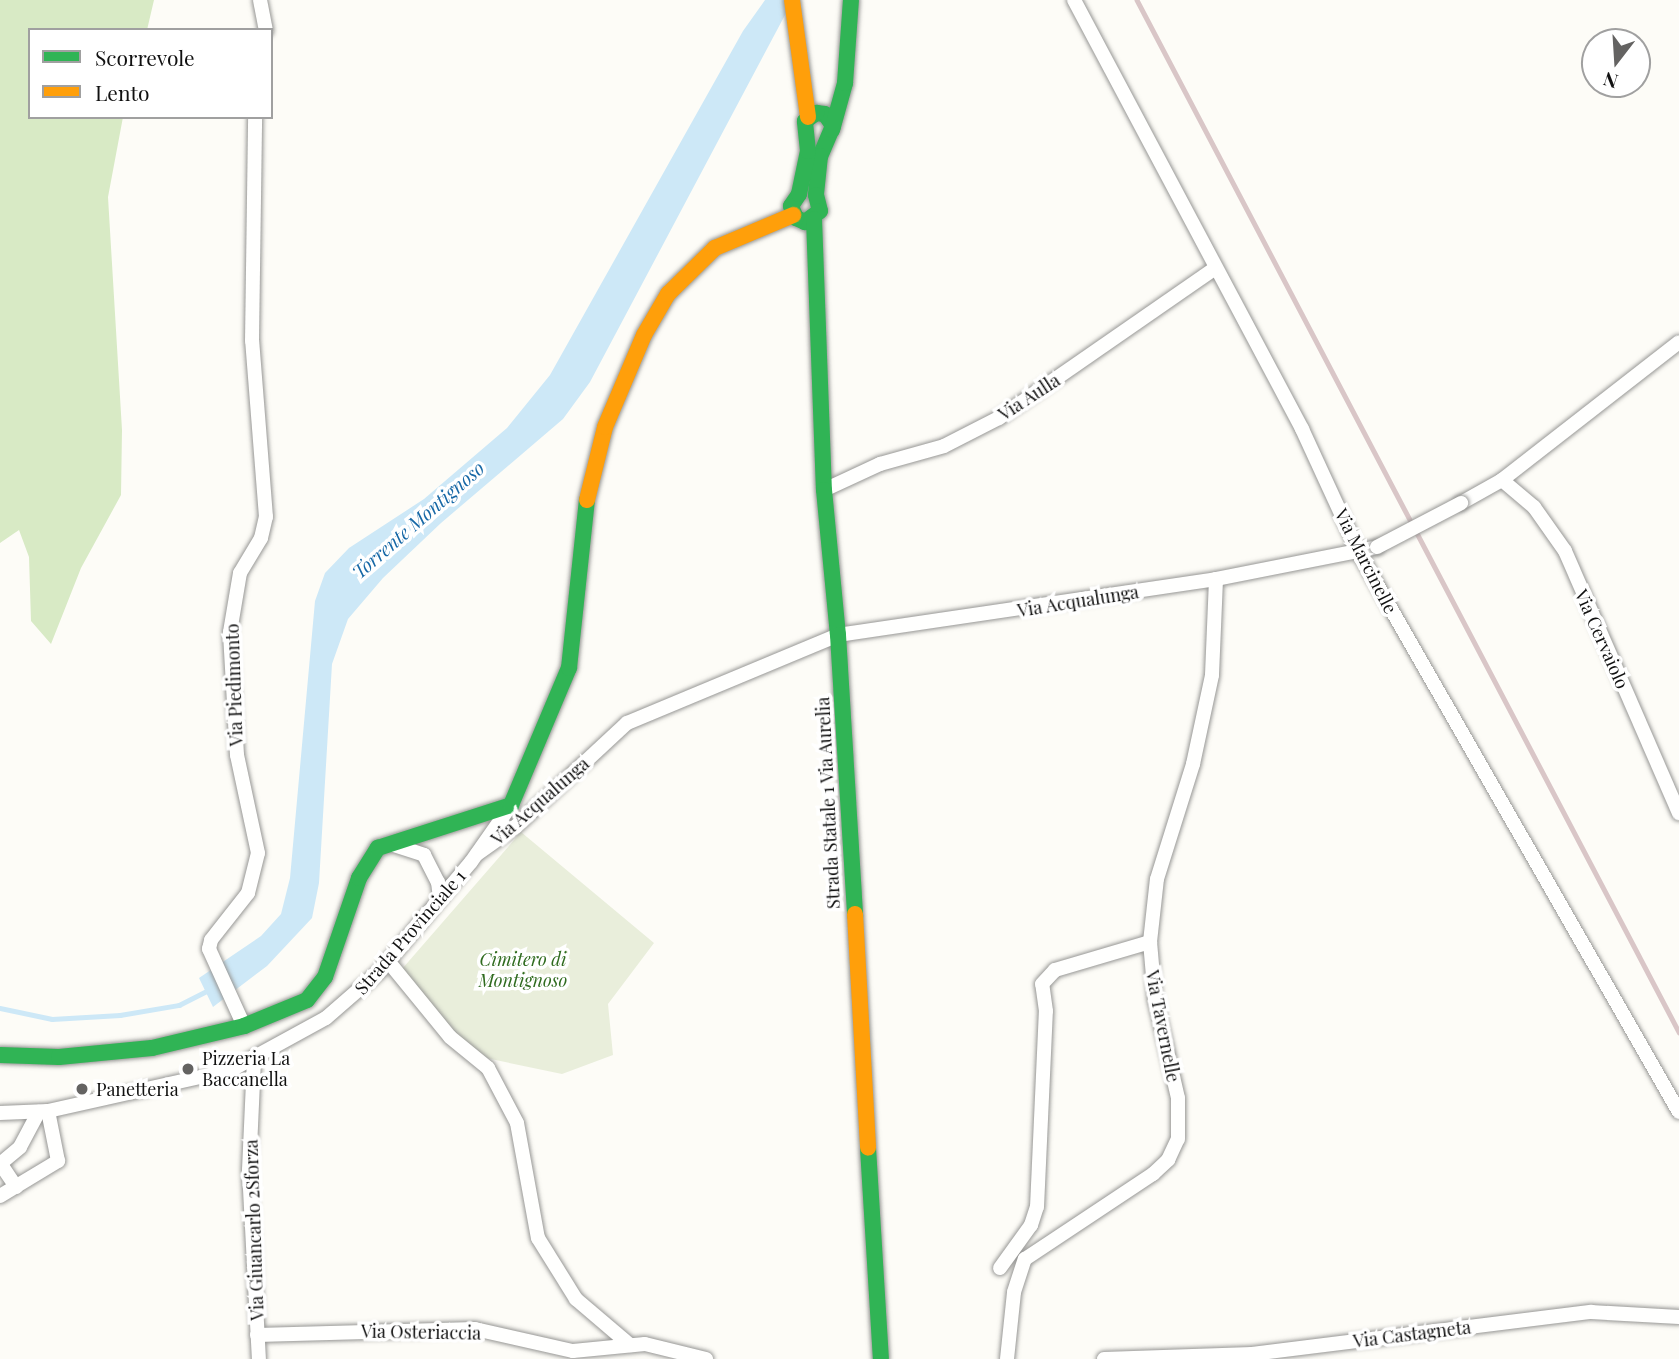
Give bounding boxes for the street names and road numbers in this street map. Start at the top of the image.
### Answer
street label: Via Aulla [994,369,1064,425]
street label: Via Marcinelle [1330,505,1402,617]
street label: Via Acqualunga [1015,581,1141,621]
street label: Via Cervaiolo [1570,586,1634,692]
street label: Via Piedimonto [221,623,247,747]
street label: Strada Statale 1 Via Aurelia [812,696,844,910]
street label: Via Acqualunga [486,752,594,850]
street label: Strada Provinciale 1 [350,865,470,999]
street label: Via Tavernelle [1142,968,1184,1084]
street label: Via Giuancarlo 2Sforza [240,1139,268,1321]
street label: Via Castagneta [1352,1316,1472,1352]
street label: Via Osteriaccia [361,1320,481,1344]

